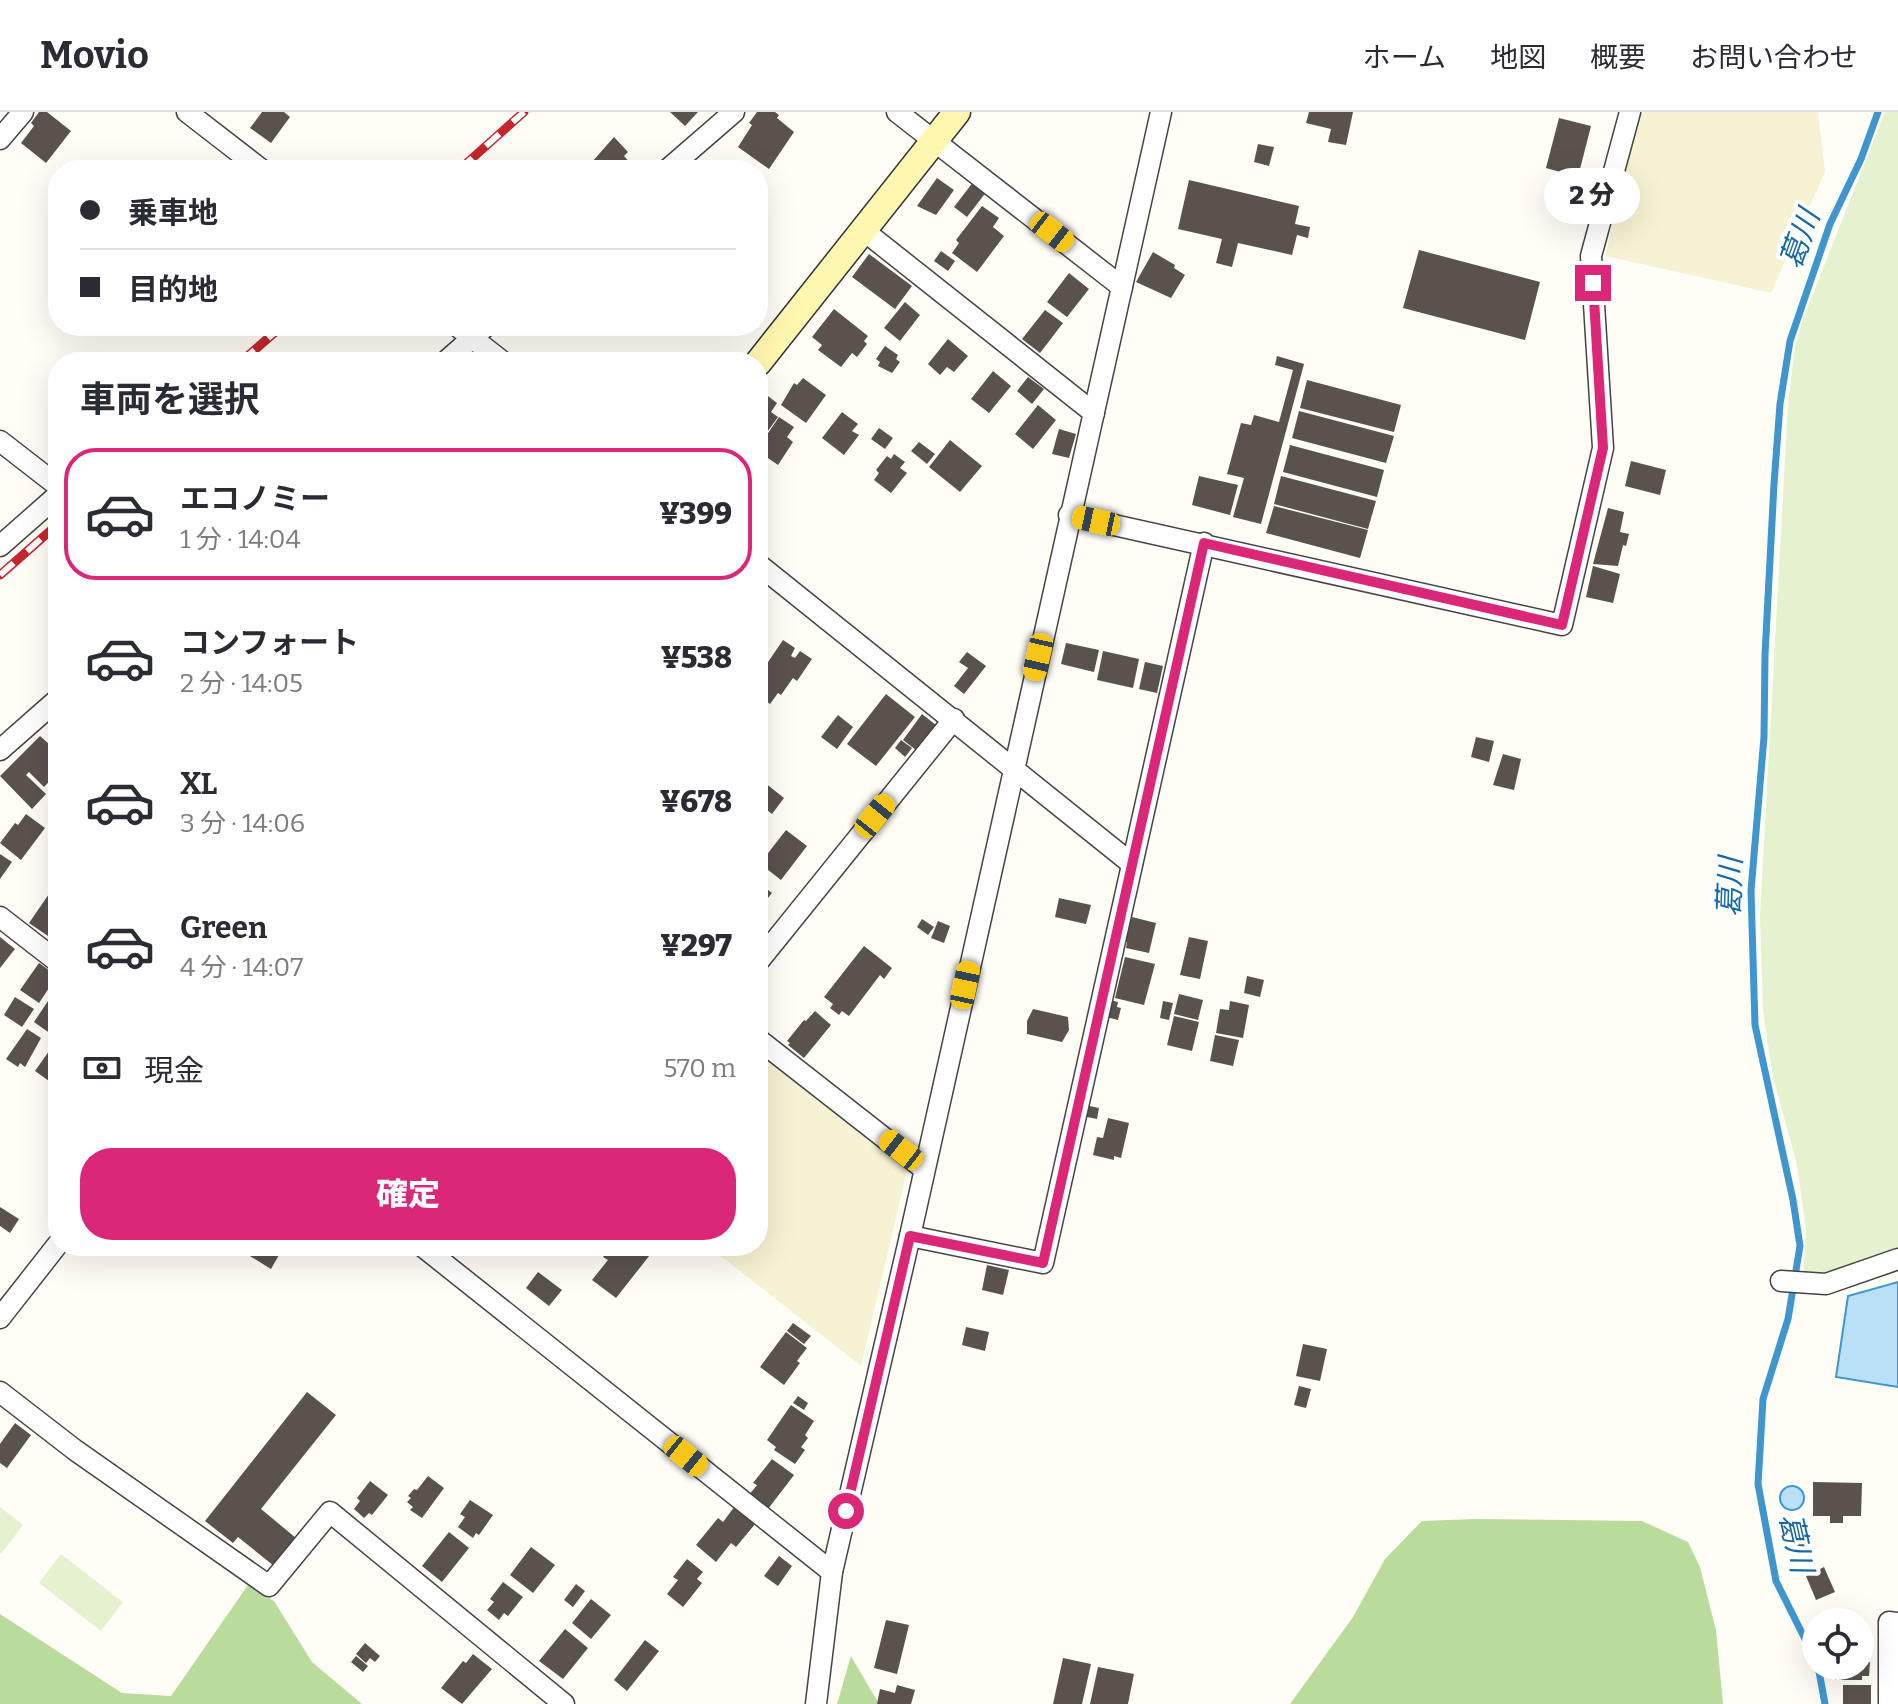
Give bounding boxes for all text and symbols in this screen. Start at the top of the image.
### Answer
text: Movio [40,32,149,78]
text: ホーム [1363,41,1446,74]
text: 地図 [1490,41,1546,74]
text: 概要 [1590,41,1646,74]
text: お問い合わせ [1690,41,1858,74]
callout: 2 分 [1545,167,1641,223]
text: 2 分 [1569,180,1615,211]
text: 乗車地 [128,195,218,231]
water label: 葛川 [1773,202,1828,273]
car [1026,208,1078,256]
route end [1575,265,1611,301]
text: 目的地 [128,272,218,308]
text: 車両を選択 [80,378,260,422]
icon: car [84,478,156,550]
text: エコノミー [180,481,330,517]
text: ¥399 [659,496,732,532]
car [1070,504,1122,538]
text: 1 分 · 14:04 [180,524,301,555]
icon: car [84,622,156,694]
text: コンフォート [180,625,359,661]
car [1021,631,1055,683]
text: ¥538 [661,640,732,676]
text: 2 分 · 14:05 [180,668,303,699]
icon: car [84,766,156,838]
text: XL [180,766,217,802]
text: ¥678 [660,784,732,820]
car [851,790,899,842]
text: 3 分 · 14:06 [180,808,305,839]
water label: 葛川 [1711,853,1749,918]
icon: car [84,910,156,982]
text: Green [180,910,267,946]
text: ¥297 [660,928,732,964]
text: 4 分 · 14:07 [180,952,303,983]
car [948,959,982,1011]
icon: cash [80,1046,124,1090]
text: 現金 [144,1053,204,1089]
text: 570 m [663,1053,736,1084]
car [875,1126,927,1174]
button: 確定 [80,1148,736,1240]
car [660,1432,712,1480]
route start [828,1493,864,1529]
water label: 葛川 [1772,1510,1821,1579]
map controls [1802,1608,1874,1680]
button: locate [1802,1608,1874,1680]

